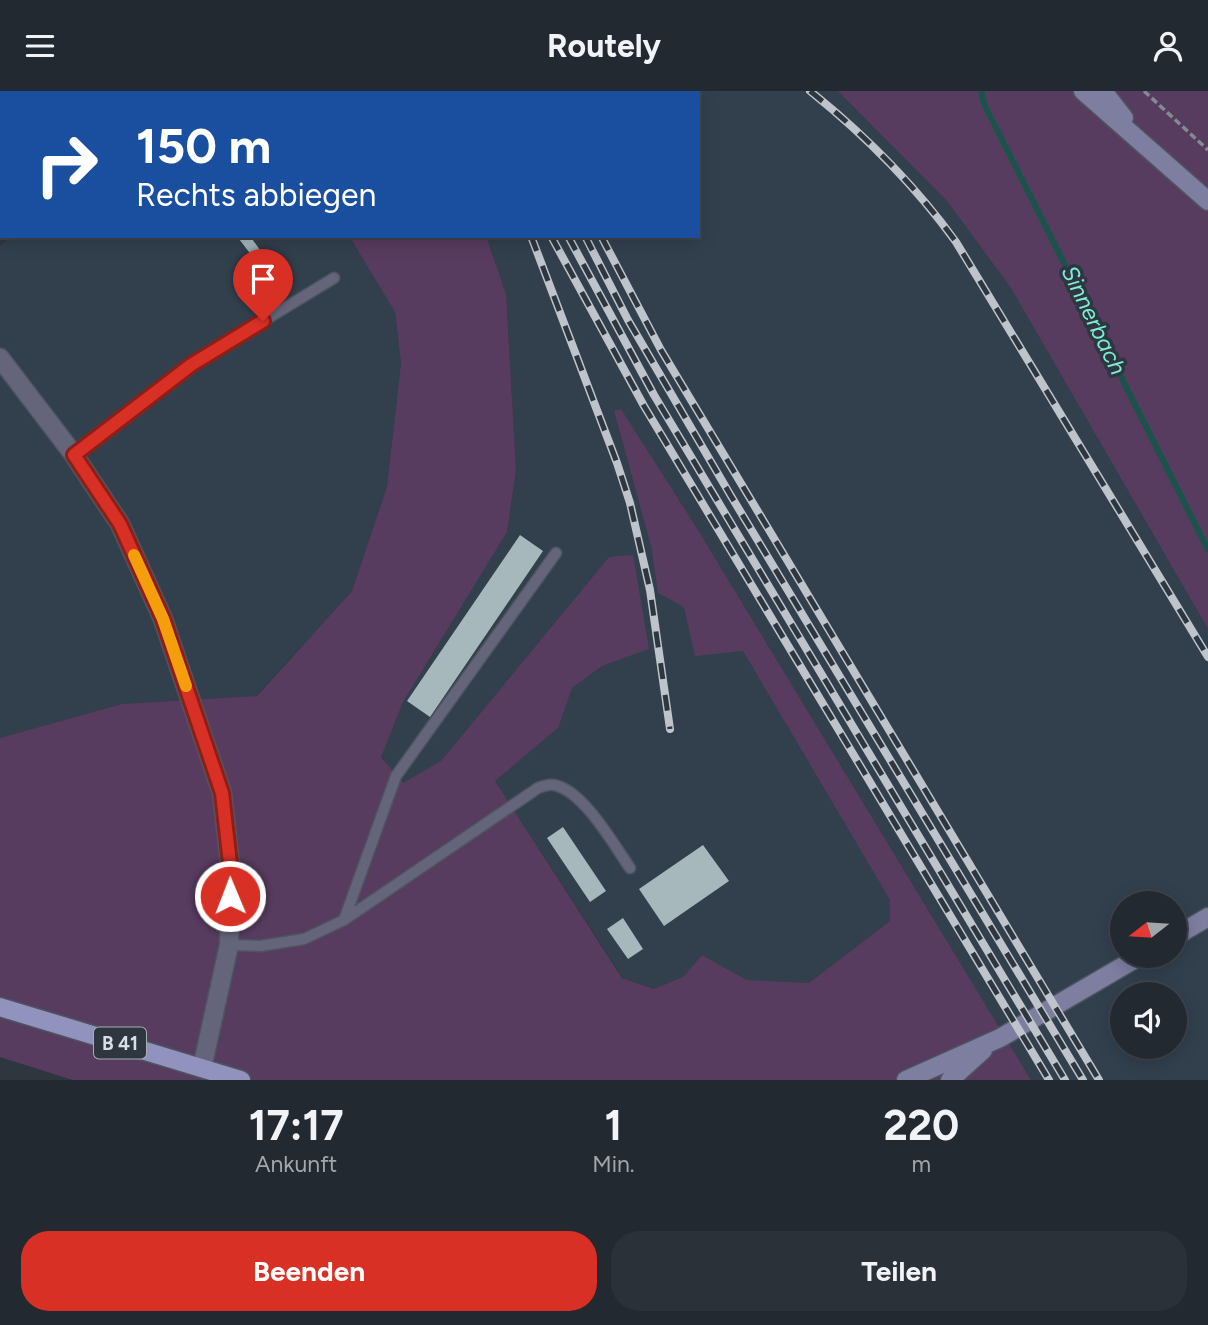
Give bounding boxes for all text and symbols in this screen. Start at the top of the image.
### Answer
icon: menu [21,27,59,65]
text: Routely [547,27,661,65]
icon: person [1149,27,1187,65]
text: 150 m [136,116,271,175]
icon: right [21,119,112,210]
text: Rechts abbiegen [136,176,376,214]
pin [233,249,293,321]
icon: arrive [244,260,282,298]
water label: Sinnerbach [1056,261,1132,379]
position arrow [193,859,267,933]
north arrow [1110,891,1186,968]
map controls [1110,891,1187,1059]
button: sound [1110,982,1187,1059]
road number: B 41 [94,1027,146,1059]
text: 17:17 [249,1100,344,1151]
text: 1 [605,1100,622,1151]
text: 220 [883,1100,959,1151]
text: Ankunft [255,1150,337,1178]
text: Min. [592,1150,635,1178]
text: m [912,1150,931,1178]
button: Beenden [21,1231,597,1311]
button: Teilen [611,1231,1187,1311]

